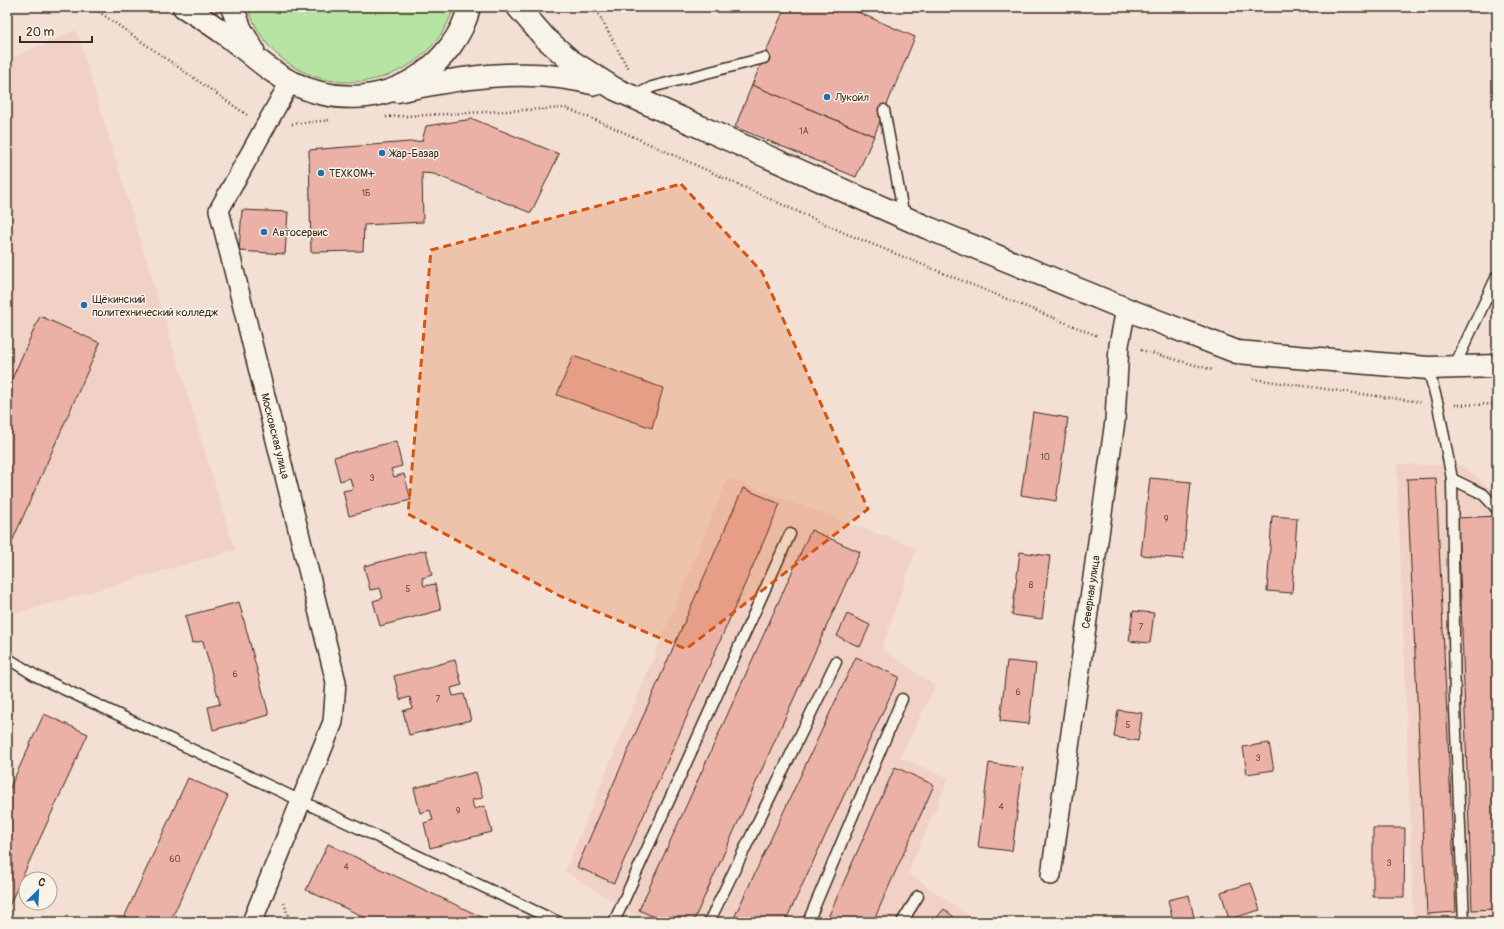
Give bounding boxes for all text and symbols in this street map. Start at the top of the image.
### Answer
scale bar [20,18,92,44]
text: 20 m [26,25,55,40]
place label: Лукойл [834,91,869,104]
marker: Лукойл [822,92,832,102]
house number: 1А [799,126,809,137]
place label: Жар-Базар [388,147,439,160]
marker: Жар-Базар [377,148,387,158]
place label: ТЕХКОМ+ [329,167,375,180]
marker: ТЕХКОМ+ [316,168,326,178]
house number: 1Б [362,188,370,199]
place label: Автосервис [272,226,328,239]
marker: Автосервис [259,227,269,237]
place label: Щёкинский политехнический колледж [92,293,218,319]
marker: Щёкинский политехнический колледж [79,300,89,310]
street label: Московская улица [258,392,292,480]
house number: 10 [1040,452,1050,463]
house number: 3 [369,473,375,484]
house number: 9 [1164,514,1169,525]
street label: Северная улица [1079,555,1103,629]
house number: 8 [1029,580,1034,591]
house number: 5 [406,584,411,595]
house number: 7 [1139,622,1144,633]
house number: 6 [232,669,238,680]
house number: 6 [1015,687,1021,698]
house number: 7 [436,694,441,705]
house number: 5 [1126,720,1131,731]
house number: 3 [1255,753,1261,764]
house number: 4 [998,802,1004,813]
house number: 9 [456,806,461,817]
house number: 60 [169,854,181,865]
house number: 3 [1386,858,1392,869]
house number: 4 [343,862,349,873]
north arrow [18,871,58,911]
text: С [36,875,48,890]

